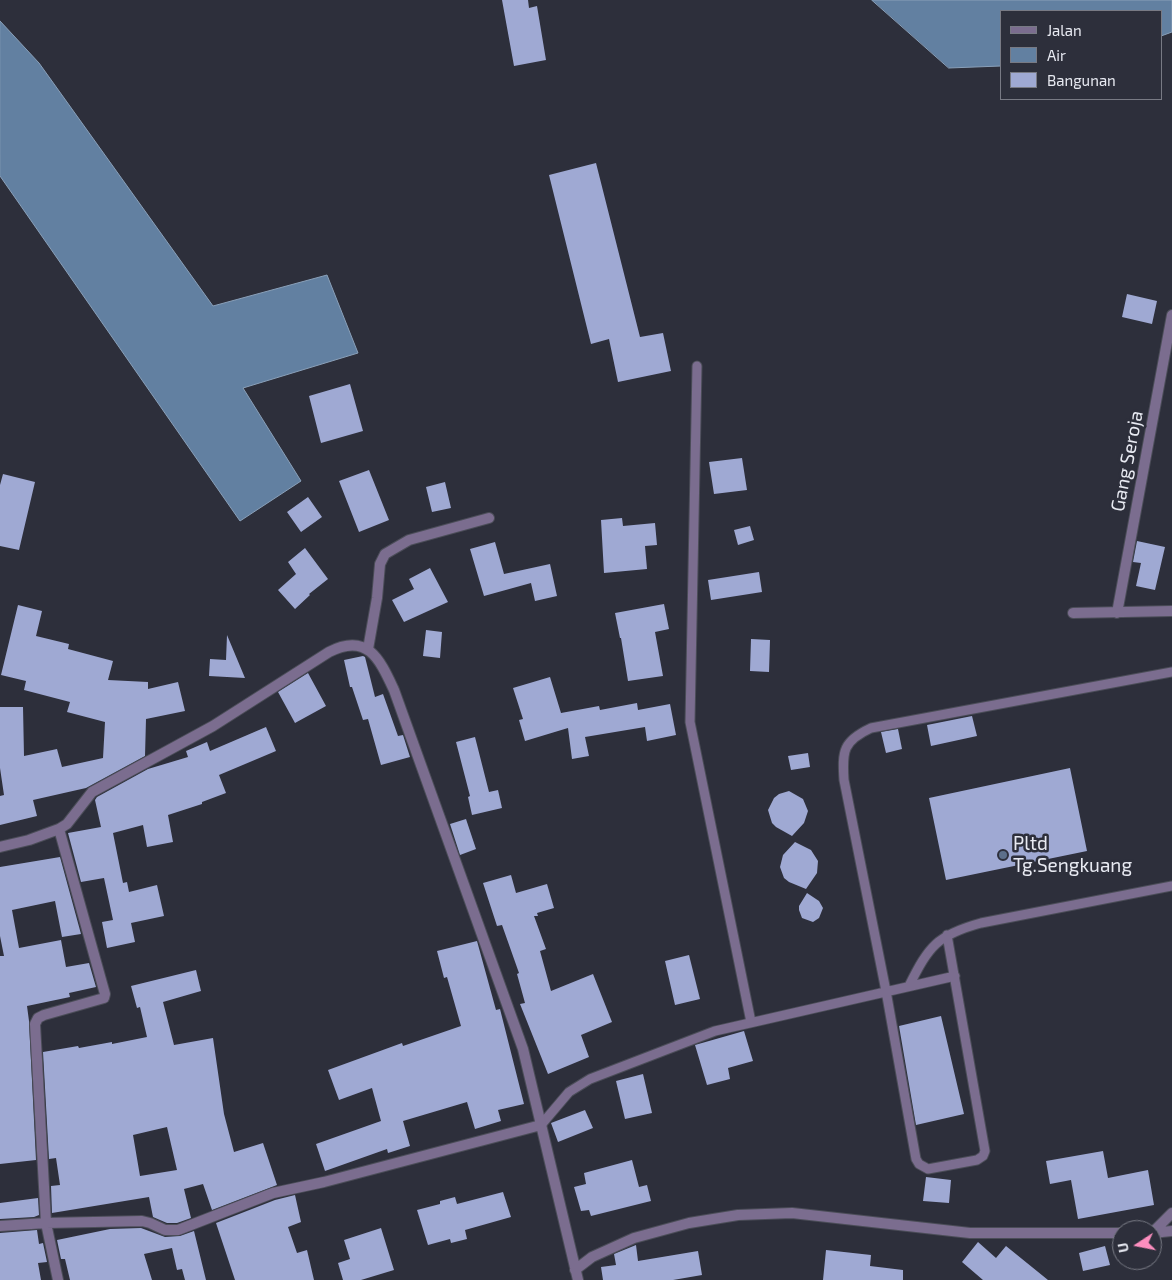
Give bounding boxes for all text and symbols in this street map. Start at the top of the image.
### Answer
legend [1000,10,1162,100]
text: Jalan [1047,21,1082,39]
text: Air [1047,46,1066,64]
text: Bangunan [1047,71,1116,89]
street label: Gang Seroja [1106,409,1148,513]
place label: Pltd Tg.Sengkuang [1013,833,1132,877]
marker: Pltd Tg.Sengkuang [997,849,1009,861]
north arrow [1112,1220,1162,1270]
text: U [1114,1241,1132,1254]

